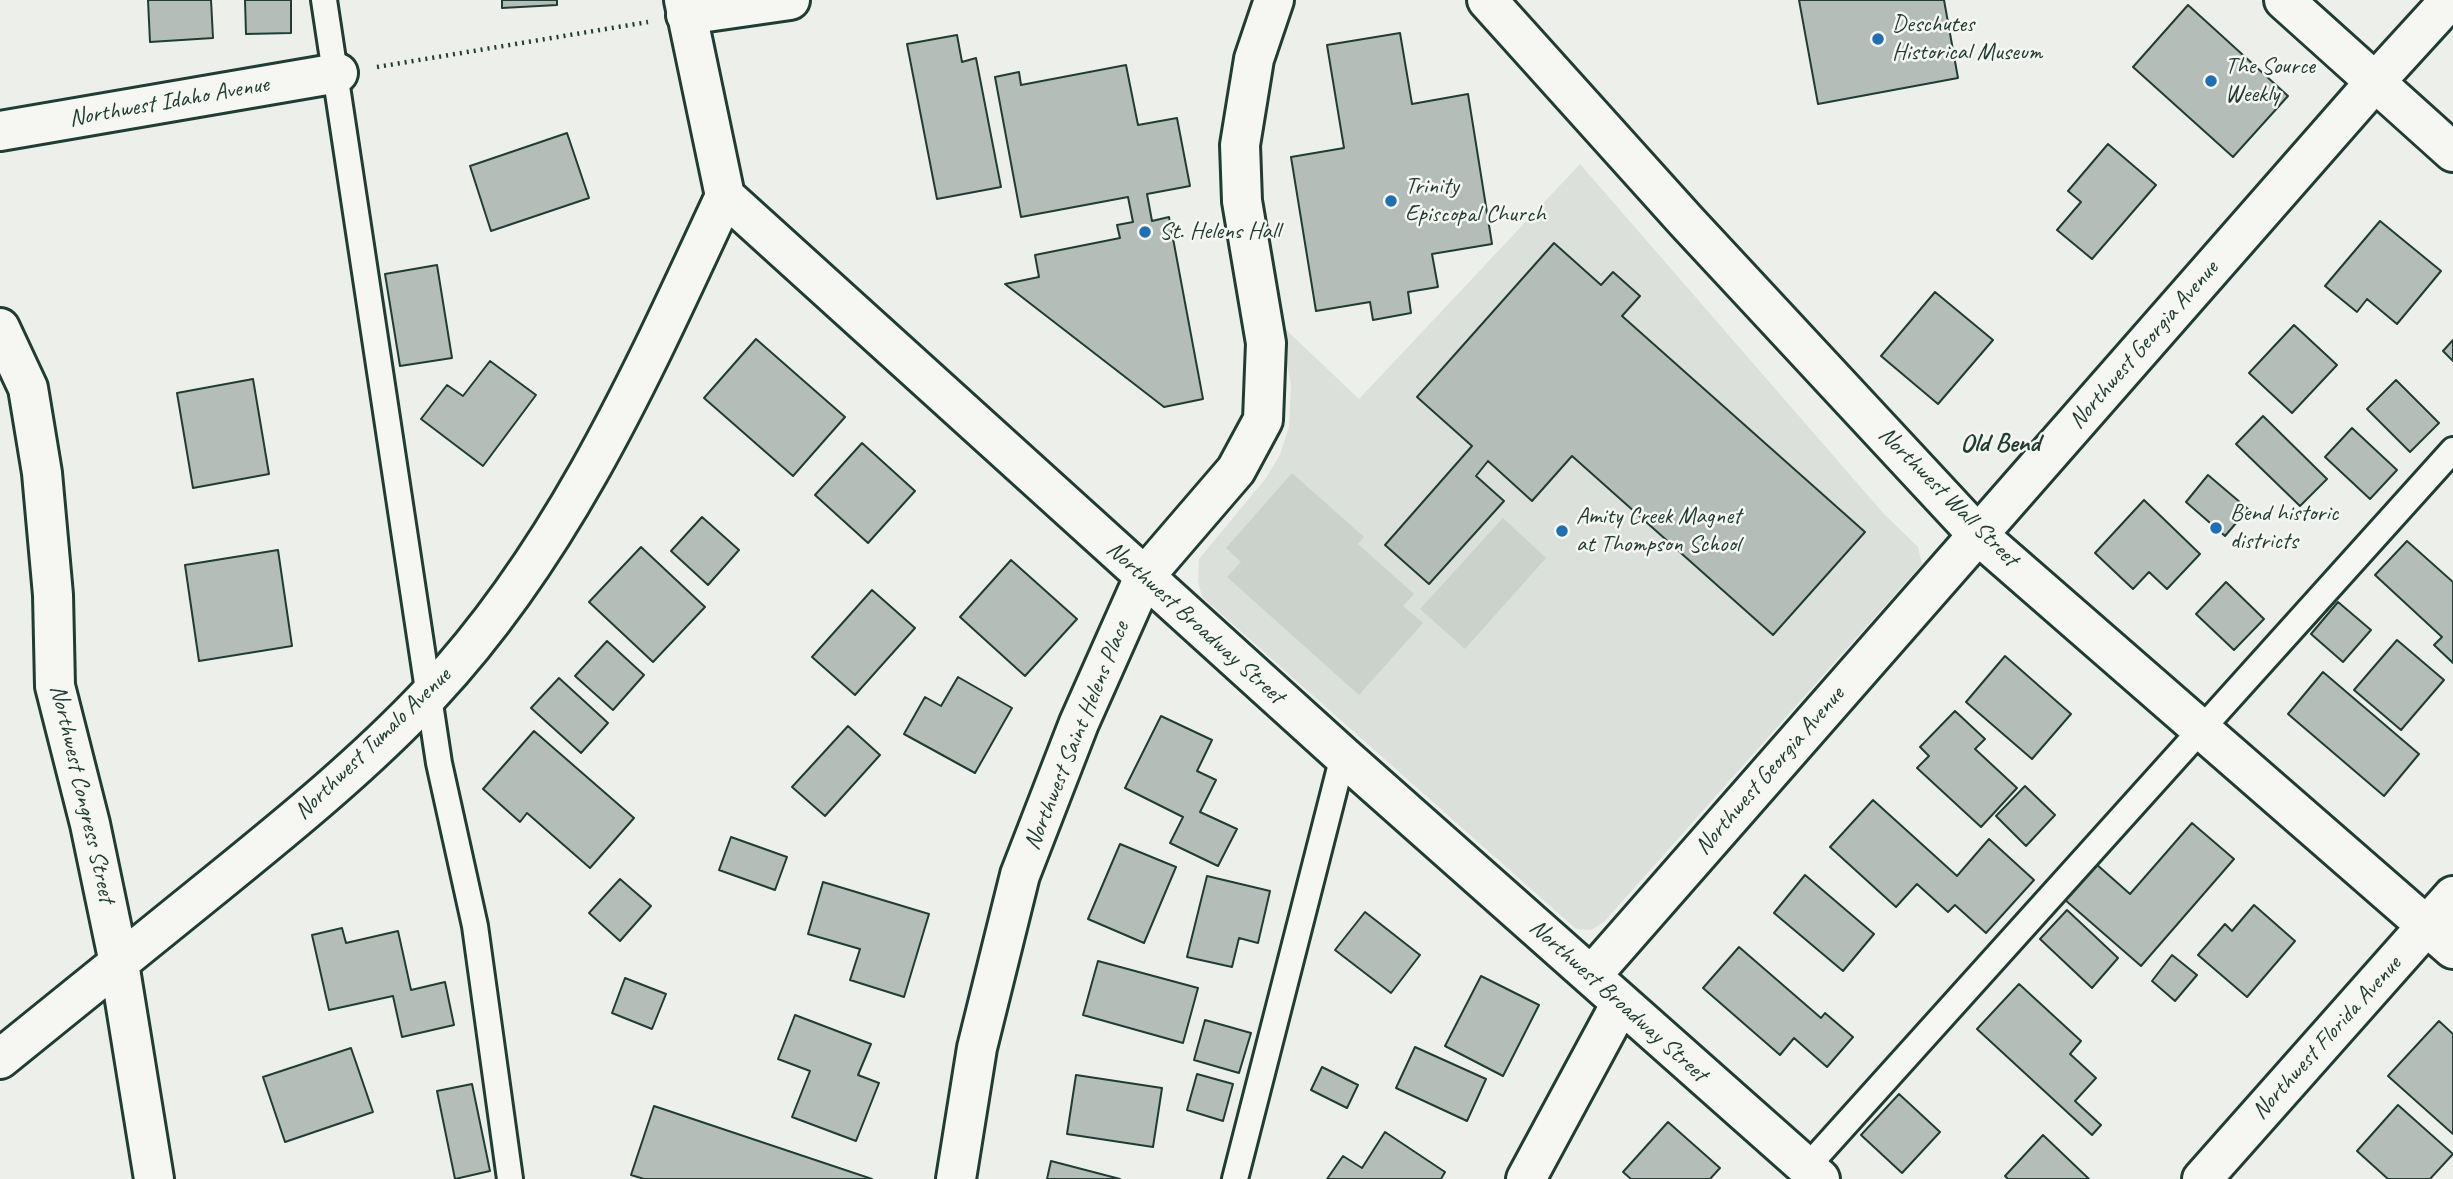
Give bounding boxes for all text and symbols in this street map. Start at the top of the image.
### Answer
place label: Deschutes Historical Museum [1892,11,2042,67]
marker: Deschutes Historical Museum [1870,31,1886,47]
place label: The Source Weekly [2225,53,2315,109]
street label: Northwest Idaho Avenue [67,70,271,134]
marker: The Source Weekly [2203,73,2219,89]
place label: Trinity Episcopal Church [1405,173,1546,229]
marker: Trinity Episcopal Church [1383,193,1399,209]
place label: St. Helens Hall [1159,218,1280,246]
marker: St. Helens Hall [1137,224,1153,240]
street label: Northwest Georgia Avenue [2063,255,2225,435]
street label: Northwest Wall Street [1872,421,2024,573]
district label: Old Bend [1960,428,2040,460]
place label: Bend historic districts [2230,500,2338,556]
place label: Amity Creek Magnet at Thompson School [1576,503,1741,559]
marker: Bend historic districts [2208,520,2224,536]
marker: Amity Creek Magnet at Thompson School [1554,523,1570,539]
street label: Northwest Broadway Street [1100,535,1290,711]
street label: Northwest Saint Helens Place [1018,618,1136,854]
street label: Northwest Tumalo Avenue [289,662,457,826]
street label: Northwest Georgia Avenue [1689,681,1851,861]
street label: Northwest Congress Street [43,682,121,906]
street label: Northwest Broadway Street [1523,913,1713,1089]
street label: Northwest Florida Avenue [2246,950,2408,1126]

